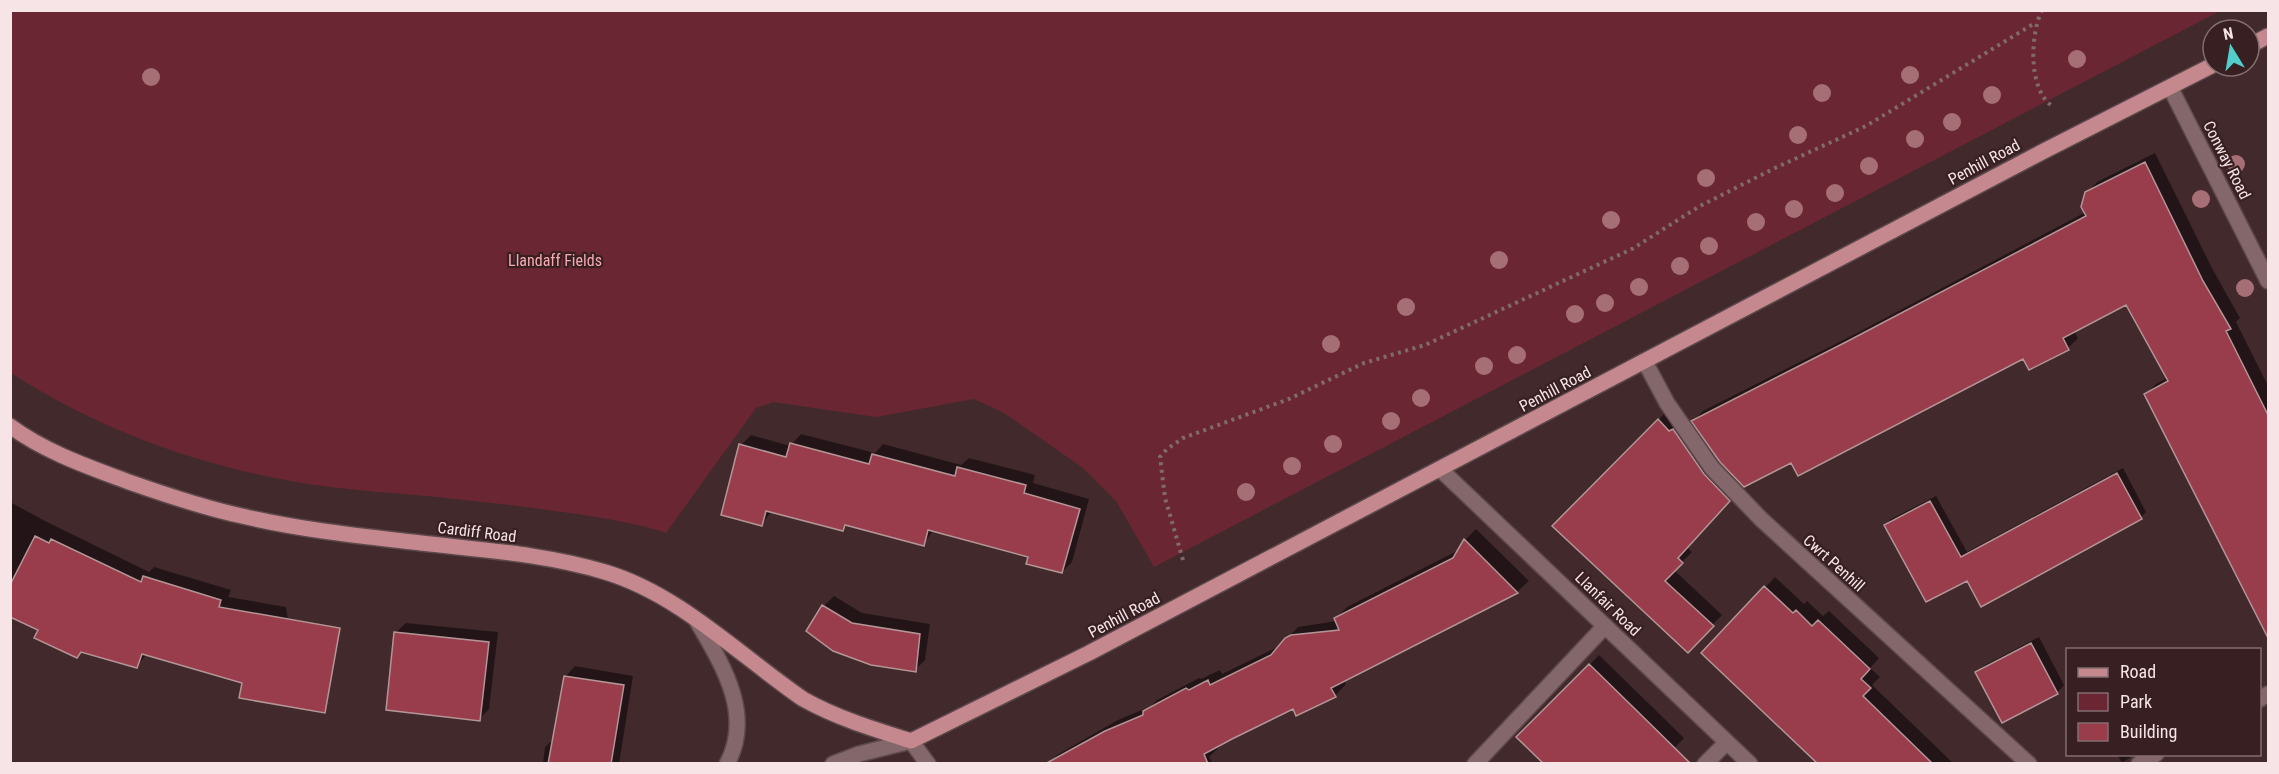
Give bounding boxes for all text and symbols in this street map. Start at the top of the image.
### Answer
north arrow [2201,18,2261,78]
text: N [2222,24,2235,44]
street label: Conway Road [2199,118,2255,202]
street label: Penhill Road [1945,135,2023,189]
park label: Llandaff Fields [508,251,602,270]
street label: Penhill Road [1516,362,1594,416]
street label: Cardiff Road [437,518,517,546]
street label: Cwrt Penhill [1799,531,1869,595]
street label: Llanfair Road [1571,568,1645,640]
street label: Penhill Road [1085,588,1163,642]
legend [2066,648,2261,756]
text: Road [2120,661,2156,682]
text: Park [2120,691,2152,712]
text: Building [2120,721,2177,742]

